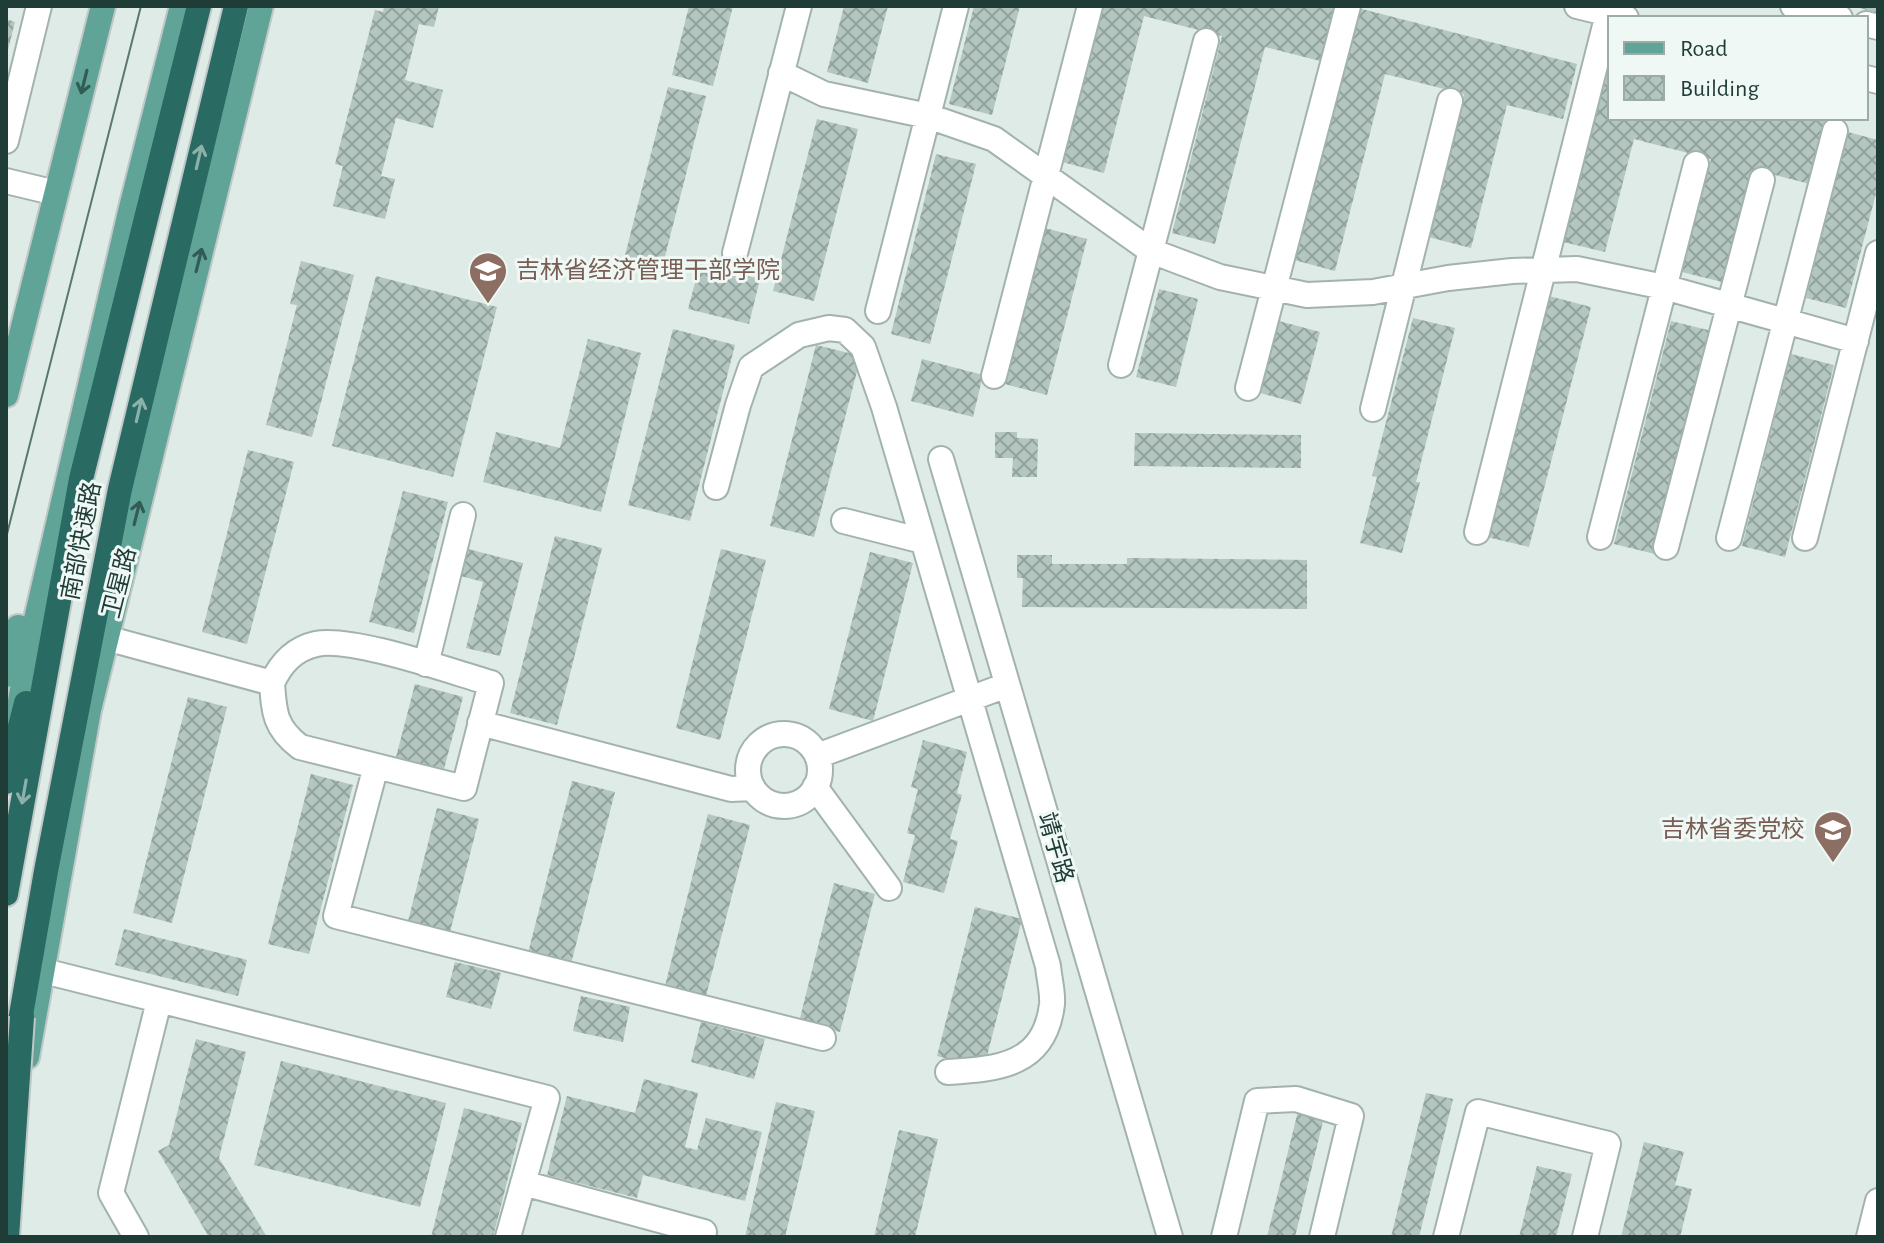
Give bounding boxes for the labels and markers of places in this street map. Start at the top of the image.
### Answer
school or university icon: 吉林省经济管理干部学院 [467,250,509,305]
place label: 吉林省经济管理干部学院 [516,257,780,283]
school or university icon: 吉林省委党校 [1812,809,1854,864]
place label: 吉林省委党校 [1661,816,1805,842]

